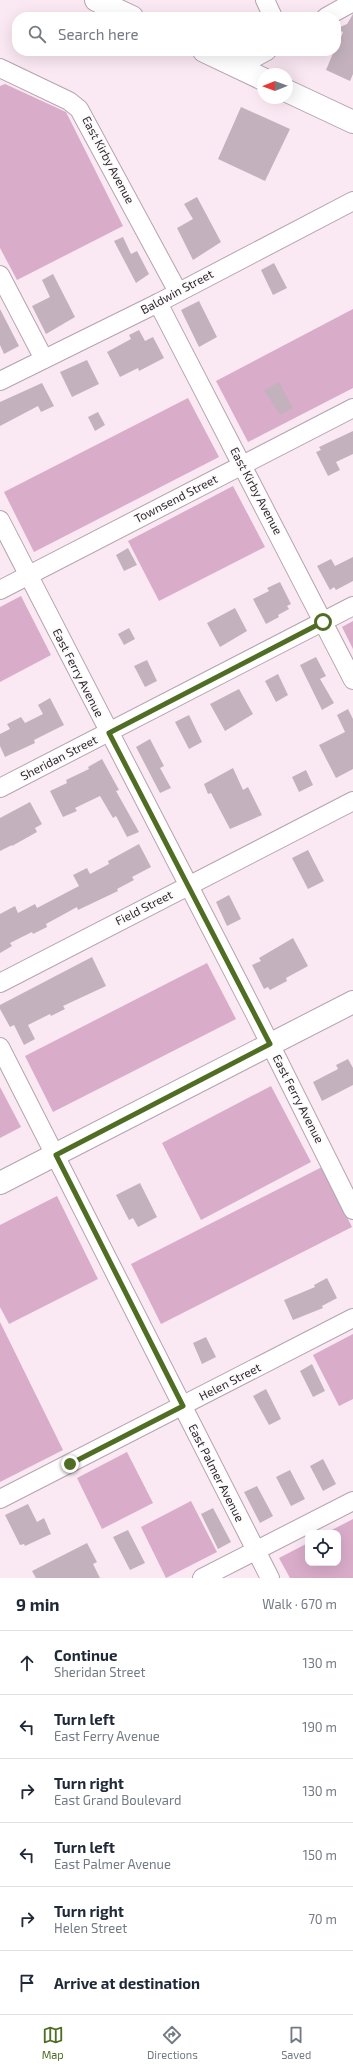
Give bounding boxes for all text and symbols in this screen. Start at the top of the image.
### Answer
search box [12,12,341,56]
icon: search [26,23,48,45]
text: Search here [58,25,139,43]
north arrow [257,68,293,104]
street label: East Kirby Avenue [80,113,138,206]
street label: Baldwin Street [138,266,216,316]
street label: East Kirby Avenue [228,444,286,537]
street label: Townsend Street [132,471,220,525]
route start [314,613,332,631]
street label: East Ferry Avenue [50,626,107,719]
street label: Sheridan Street [18,732,100,783]
street label: Field Street [113,887,175,928]
street label: East Ferry Avenue [270,1052,327,1145]
street label: Helen Street [196,1359,263,1403]
street label: East Palmer Avenue [186,1421,248,1524]
route end [61,1455,79,1473]
map controls [305,1530,341,1566]
button: locate [305,1530,341,1566]
text: 9 min [16,1594,60,1614]
text: Walk · 670 m [262,1596,337,1612]
text: Continue [54,1646,117,1664]
icon: ahead [16,1652,38,1674]
text: 130 m [302,1655,337,1671]
text: Sheridan Street [54,1664,145,1680]
text: Turn left [54,1710,115,1728]
icon: left [16,1716,38,1738]
text: 190 m [302,1719,337,1735]
text: East Ferry Avenue [54,1728,160,1744]
text: Turn right [54,1774,124,1792]
icon: right [16,1780,38,1802]
text: 130 m [302,1783,337,1799]
text: East Grand Boulevard [54,1792,181,1808]
text: Turn left [54,1838,115,1856]
icon: left [16,1844,38,1866]
text: 150 m [303,1847,337,1863]
text: East Palmer Avenue [54,1856,171,1872]
text: Turn right [54,1902,124,1920]
icon: right [16,1908,38,1930]
text: 70 m [308,1911,337,1927]
text: Helen Street [54,1920,127,1936]
icon: arrive [16,1972,38,1994]
text: Arrive at destination [54,1974,200,1992]
tab: Map [42,2024,64,2061]
tab: Directions [147,2024,198,2061]
tab: Saved [281,2024,311,2061]

